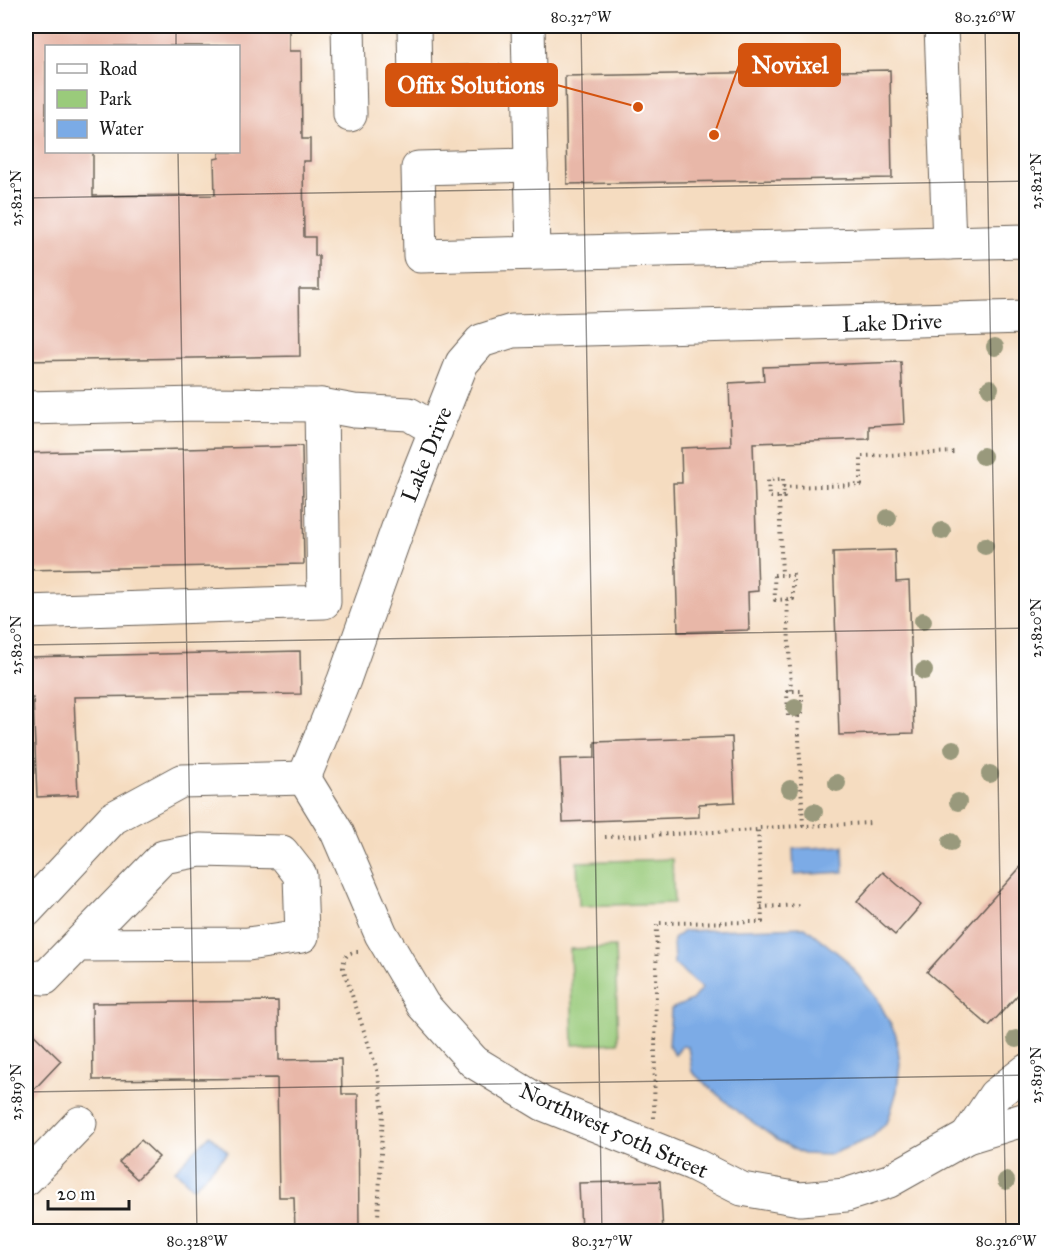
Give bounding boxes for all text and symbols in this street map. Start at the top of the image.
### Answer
text: 80.327°W [551,8,612,26]
text: 80.326°W [955,8,1016,26]
callout: Novixel [739,44,840,86]
legend [45,45,240,153]
text: Novixel [751,50,829,80]
text: Road [99,58,137,80]
callout: Offix Solutions [386,64,557,106]
text: Offix Solutions [397,70,545,100]
text: Park [99,88,132,110]
text: Water [99,118,144,140]
text: 25.821°N [1027,153,1045,209]
text: 25.821°N [7,170,25,226]
street label: Lake Drive [841,307,943,338]
street label: Lake Drive [395,403,458,506]
text: 25.820°N [1027,598,1045,658]
text: 25.820°N [7,615,25,675]
text: 25.819°N [1027,1046,1045,1104]
text: 25.819°N [7,1063,25,1121]
street label: Northwest 50th Street [515,1077,713,1184]
scale bar [48,1173,129,1211]
text: 20 m [57,1183,95,1205]
text: 80.328°W [167,1232,228,1250]
text: 80.327°W [572,1232,633,1250]
text: 80.326°W [976,1232,1037,1250]

